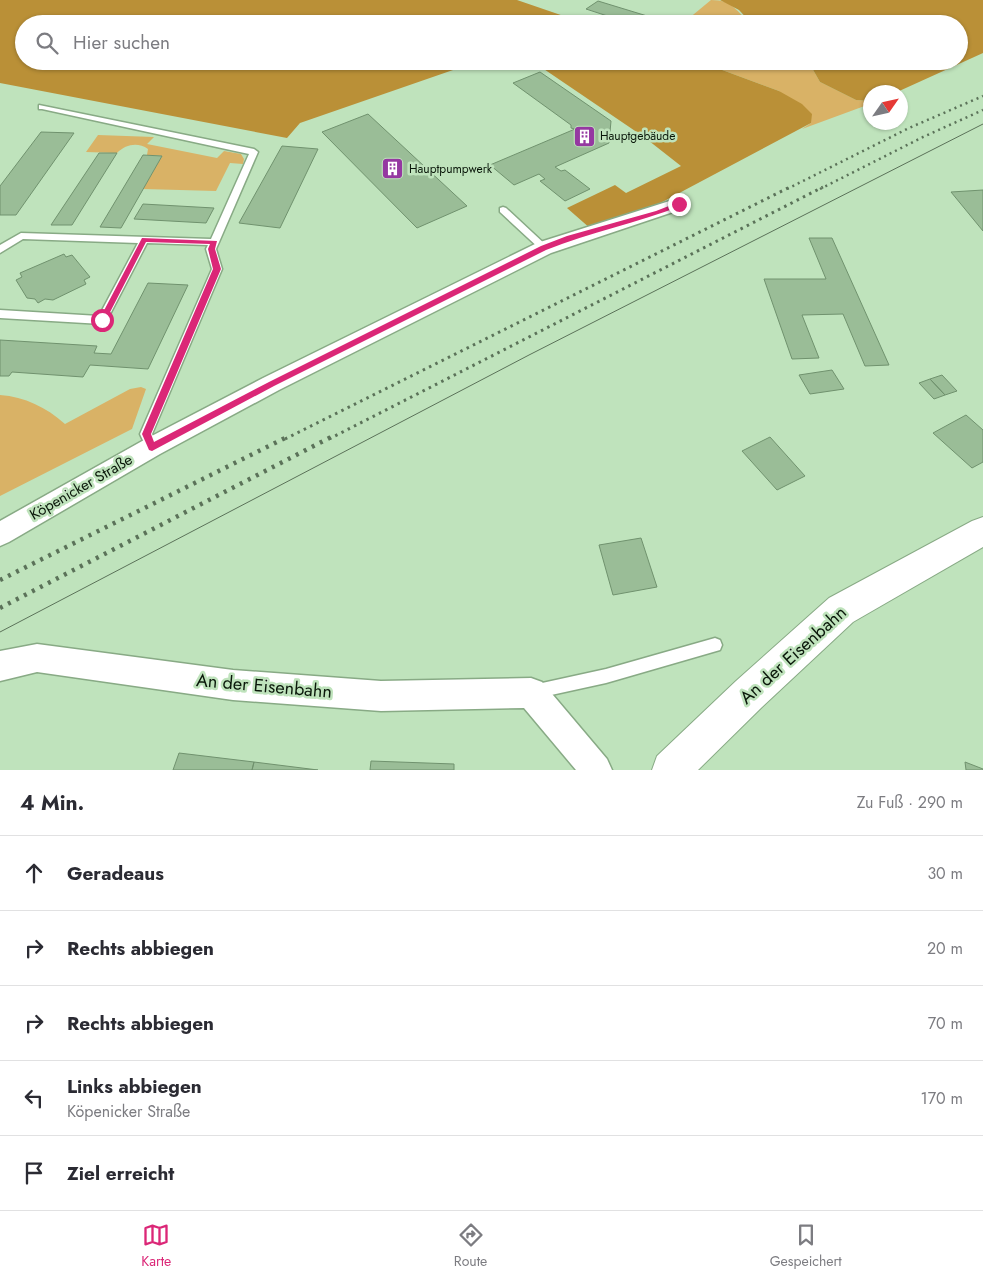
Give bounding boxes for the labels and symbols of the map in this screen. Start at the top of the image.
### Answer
north arrow [863,85,908,130]
building icon: Hauptgebäude [572,124,596,148]
place label: Hauptgebäude [600,127,675,145]
building icon: Hauptpumpwerk [381,157,405,181]
place label: Hauptpumpwerk [409,160,493,178]
route end [668,193,691,216]
route start [91,309,114,332]
street label: Köpenicker Straße [25,448,137,525]
street label: An der Eisenbahn [734,600,852,710]
street label: An der Eisenbahn [195,667,333,705]

